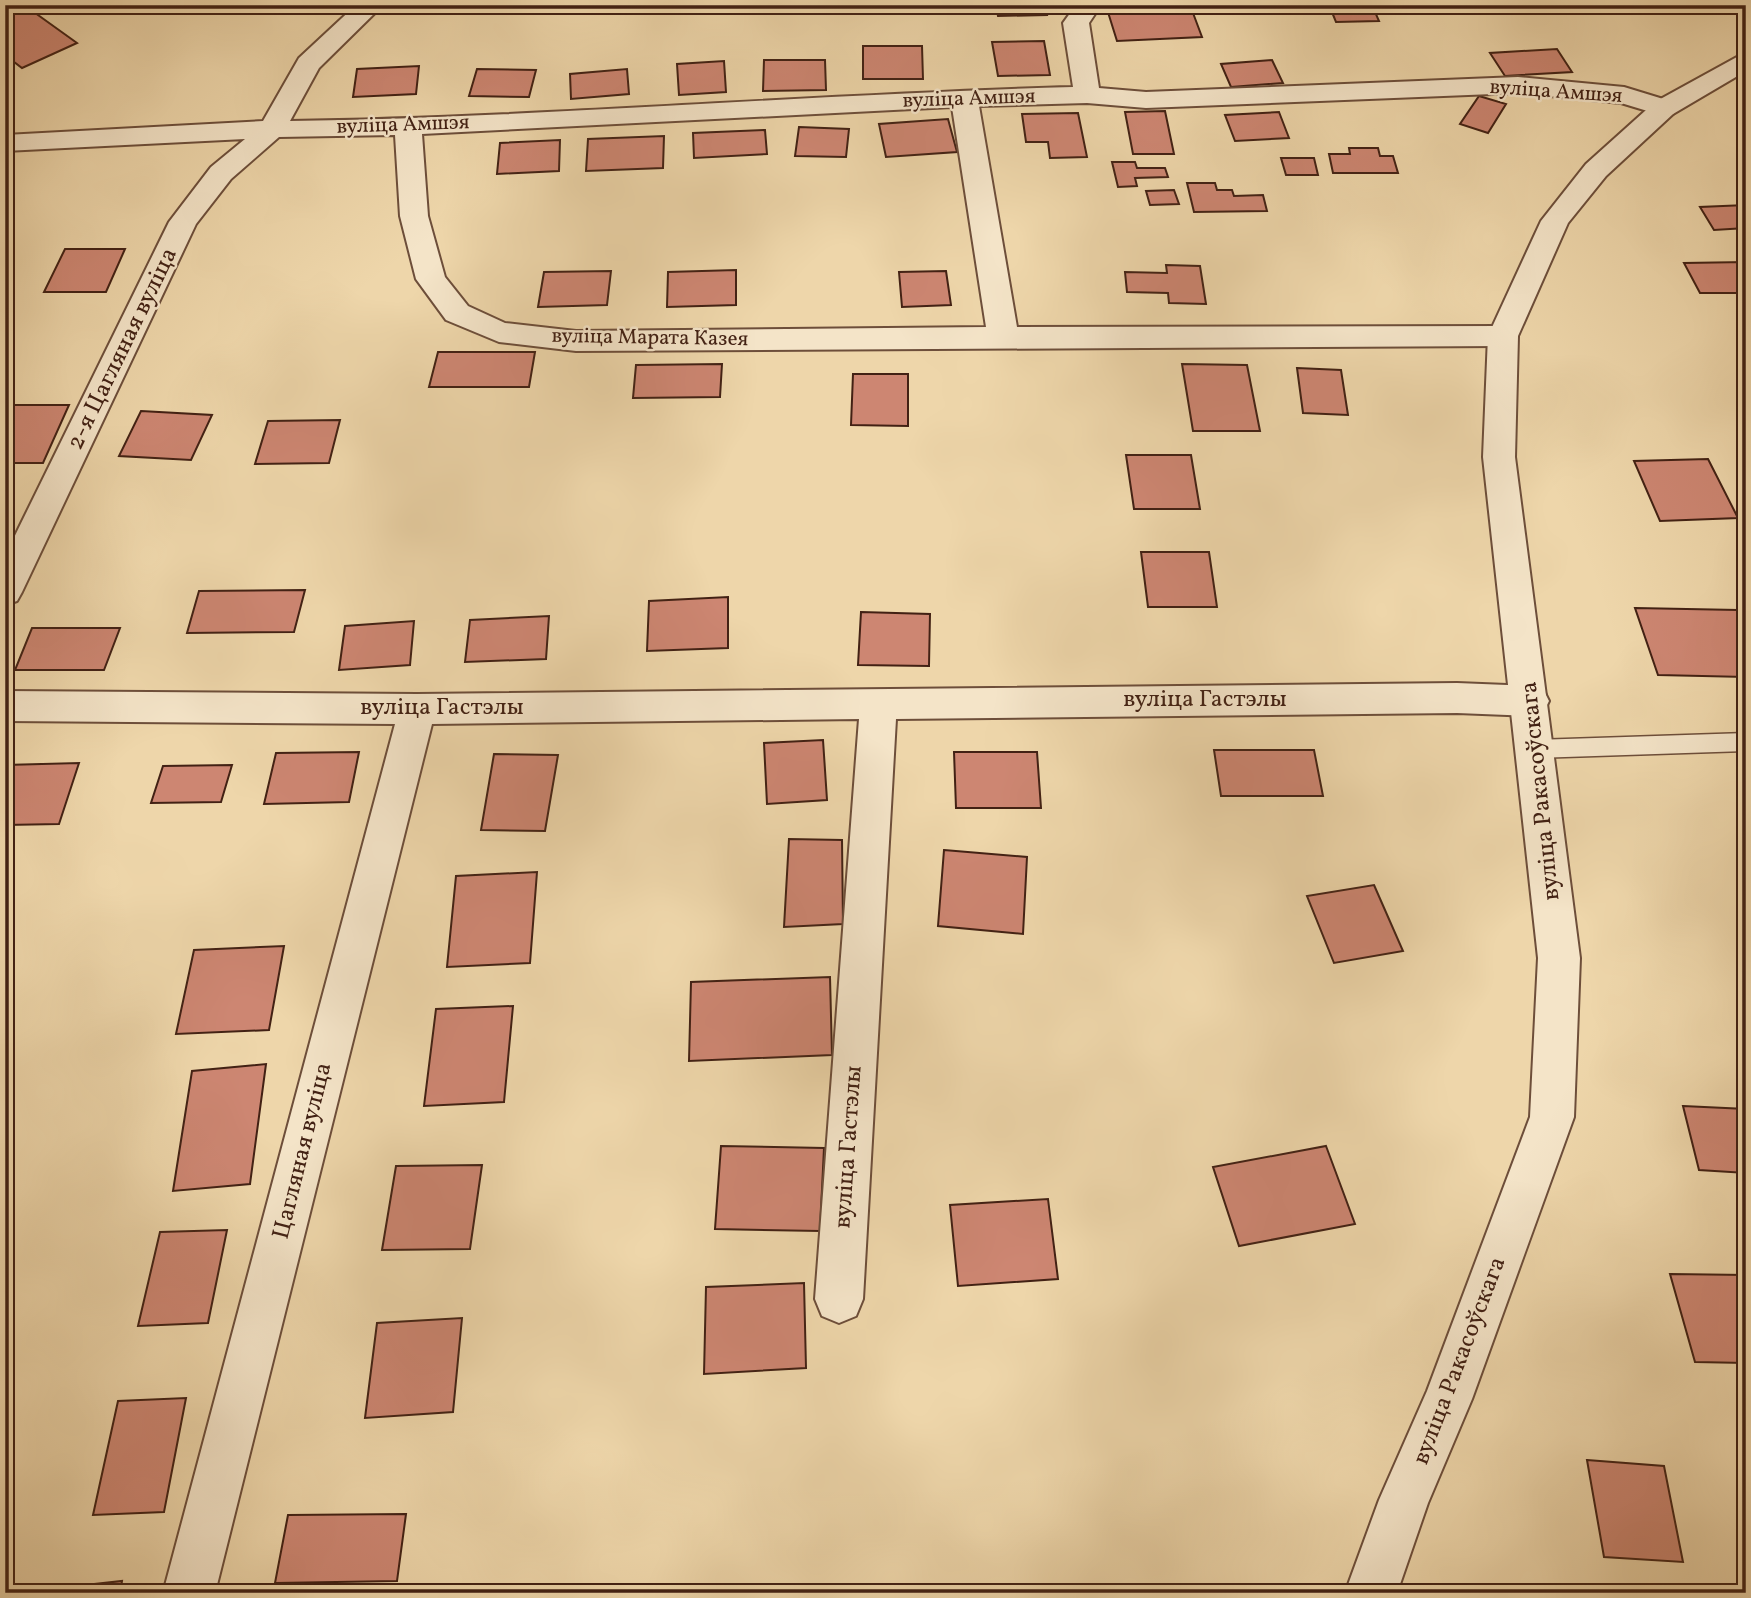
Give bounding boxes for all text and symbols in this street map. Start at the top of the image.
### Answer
street label: вуліца Амшэя [1489,73,1623,111]
street label: вуліца Амшэя [902,82,1036,116]
street label: вуліца Амшэя [336,108,470,142]
street label: 2-я Цагляная вуліца [59,242,187,456]
street label: вуліца Марата Казея [551,322,749,354]
street label: вуліца Ракасоўскага [1513,680,1569,902]
street label: вуліца Гастэлы [1123,683,1287,717]
street label: вуліца Гастэлы [360,691,524,725]
street label: Цагляная вуліца [265,1059,341,1243]
street label: вуліца Гастэлы [826,1064,872,1230]
street label: вуліца Ракасоўскага [1405,1252,1515,1470]

